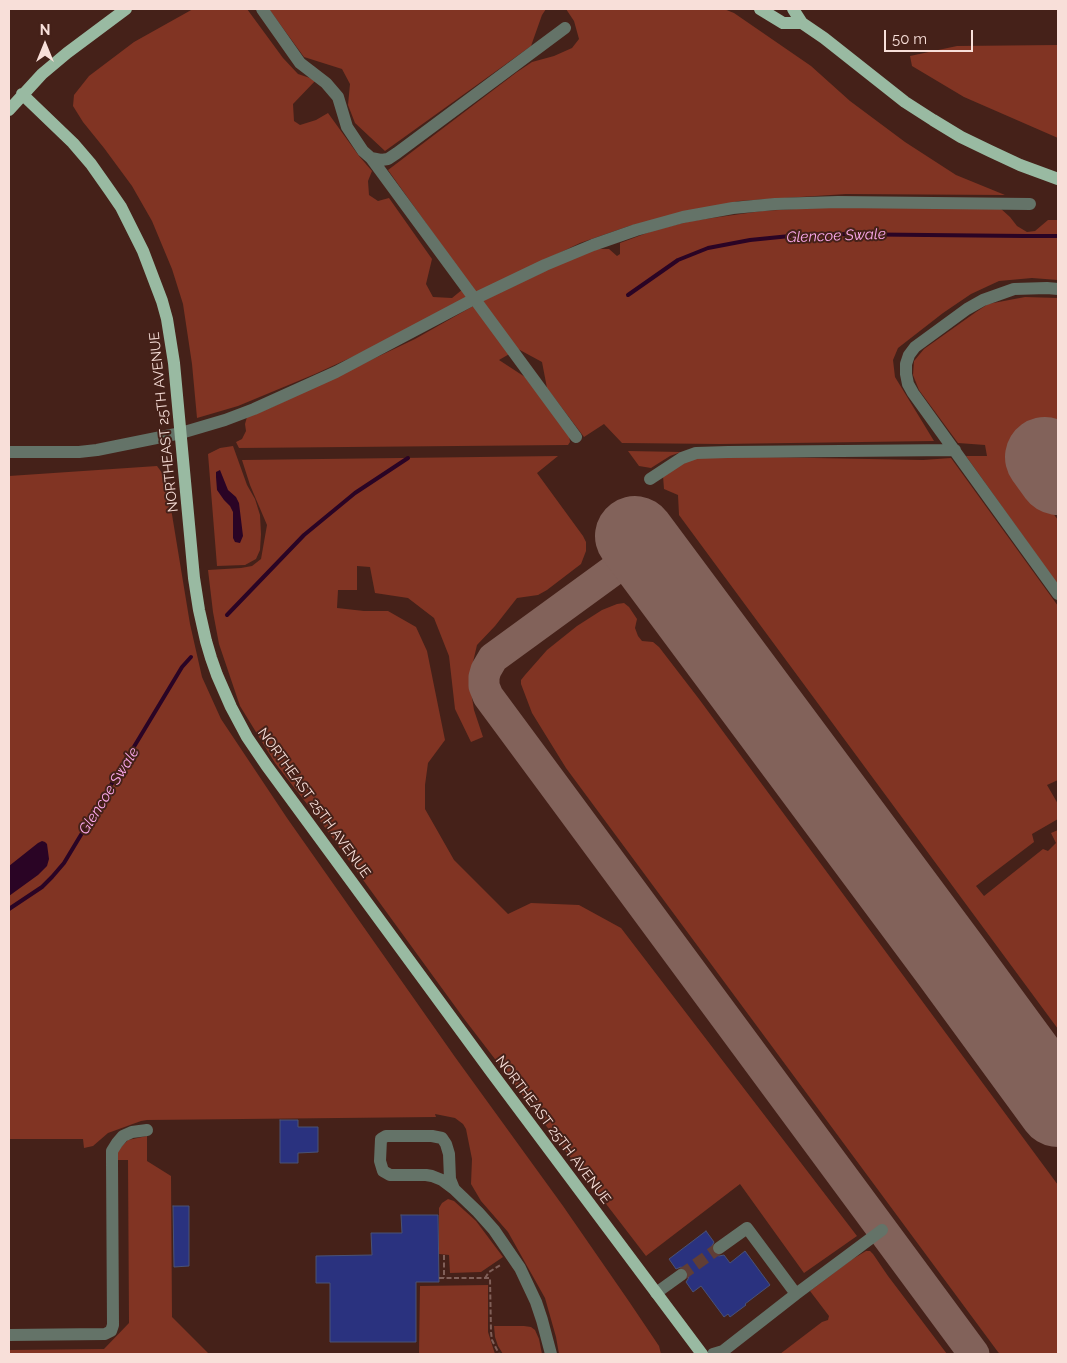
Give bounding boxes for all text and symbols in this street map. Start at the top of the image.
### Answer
north arrow [20,20,70,70]
scale bar [887,20,976,52]
text: N [40,22,50,38]
text: 50 m [892,30,927,48]
water label: Glencoe Swale [786,225,886,247]
street label: NORTHEAST 25TH AVENUE [146,331,182,513]
street label: NORTHEAST 25TH AVENUE [254,725,374,881]
water label: Glencoe Swale [75,744,143,838]
street label: NORTHEAST 25TH AVENUE [492,1053,614,1207]

